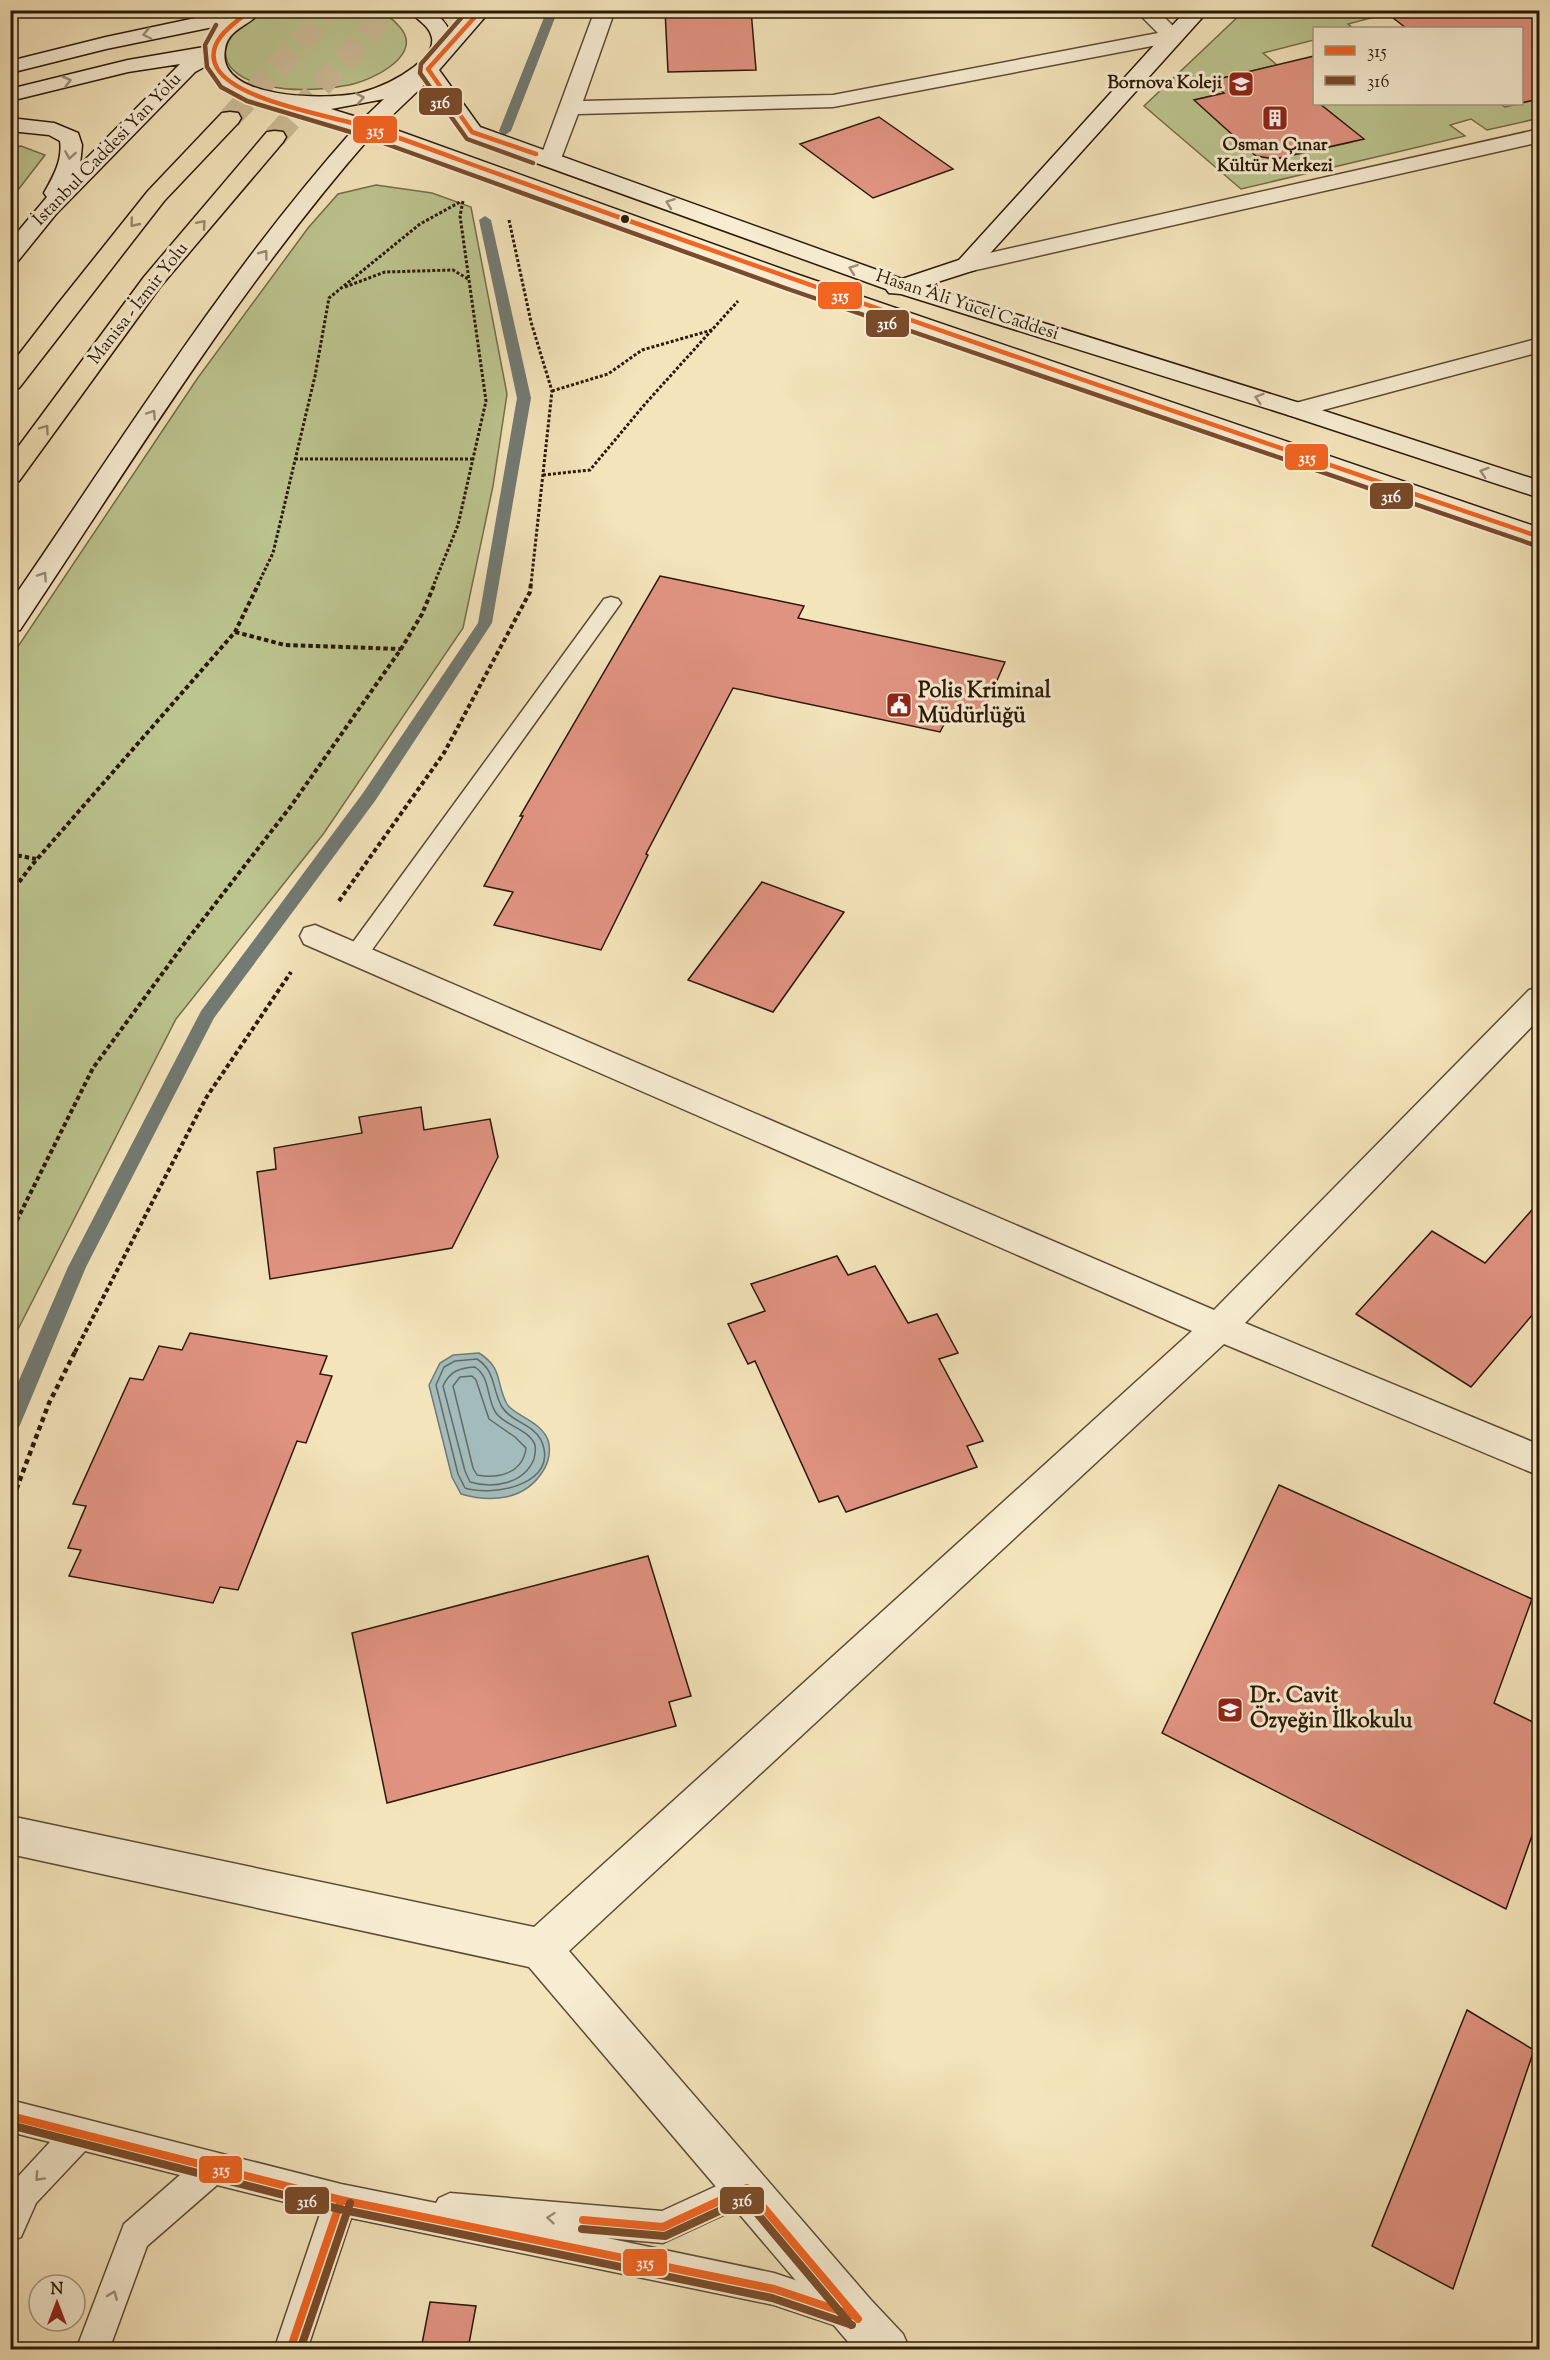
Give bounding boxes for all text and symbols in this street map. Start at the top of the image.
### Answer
one-way arrow [142,27,152,40]
legend [1313,27,1523,105]
text: 315 [1367,40,1387,66]
street label: İstanbul Caddesi Yan Yolu [28,68,188,232]
school or university icon: Bornova Koleji [1226,69,1256,99]
text: 316 [1367,70,1389,96]
place label: Bornova Koleji [1108,71,1223,97]
one-way arrow [62,75,72,88]
line badge: 316 [418,87,463,116]
one-way arrow [355,92,365,105]
text: 316 [430,93,450,116]
building icon: Osman Çınar Kültür Merkezi [1260,103,1290,133]
line badge: 315 [352,115,398,144]
text: 315 [366,121,384,144]
place label: Osman Çınar Kültür Merkezi [1217,133,1334,180]
one-way arrow [65,150,77,160]
one-way arrow [665,197,675,210]
unlabelled marker [619,213,631,225]
one-way arrow [131,216,142,227]
one-way arrow [195,220,206,231]
street label: Manisa - İzmir Yolu [83,237,195,371]
one-way arrow [257,250,268,261]
street label: Hasan Âli Yücel Caddesi [872,263,1062,348]
one-way arrow [848,264,859,277]
line badge: 315 [817,281,863,310]
text: 315 [831,286,849,309]
line badge: 316 [865,309,910,338]
text: 316 [877,314,897,337]
one-way arrow [1254,393,1265,405]
one-way arrow [145,409,156,420]
one-way arrow [38,424,49,435]
line badge: 315 [1284,443,1329,471]
text: 315 [1298,448,1316,471]
one-way arrow [1479,467,1490,479]
line badge: 316 [1369,482,1414,510]
text: 316 [1381,487,1401,510]
one-way arrow [36,571,47,582]
place label: Polis Kriminal Müdürlüğü [918,676,1052,733]
public building icon: Polis Kriminal Müdürlüğü [884,690,914,720]
place label: Dr. Cavit Özyeğin İlkokulu [1250,1681,1413,1738]
school or university icon: Dr. Cavit Özyeğin İlkokulu [1215,1695,1245,1725]
line badge: 315 [198,2155,243,2184]
text: 315 [212,2160,230,2183]
one-way arrow [35,2170,46,2180]
line badge: 316 [284,2186,330,2215]
line badge: 316 [719,2186,765,2215]
text: 316 [732,2191,752,2214]
text: 316 [297,2192,317,2215]
one-way arrow [546,2212,555,2225]
line badge: 315 [622,2248,668,2277]
text: 315 [636,2253,654,2276]
north arrow [27,2273,87,2333]
text: N [51,2279,64,2302]
one-way arrow [106,2290,118,2301]

